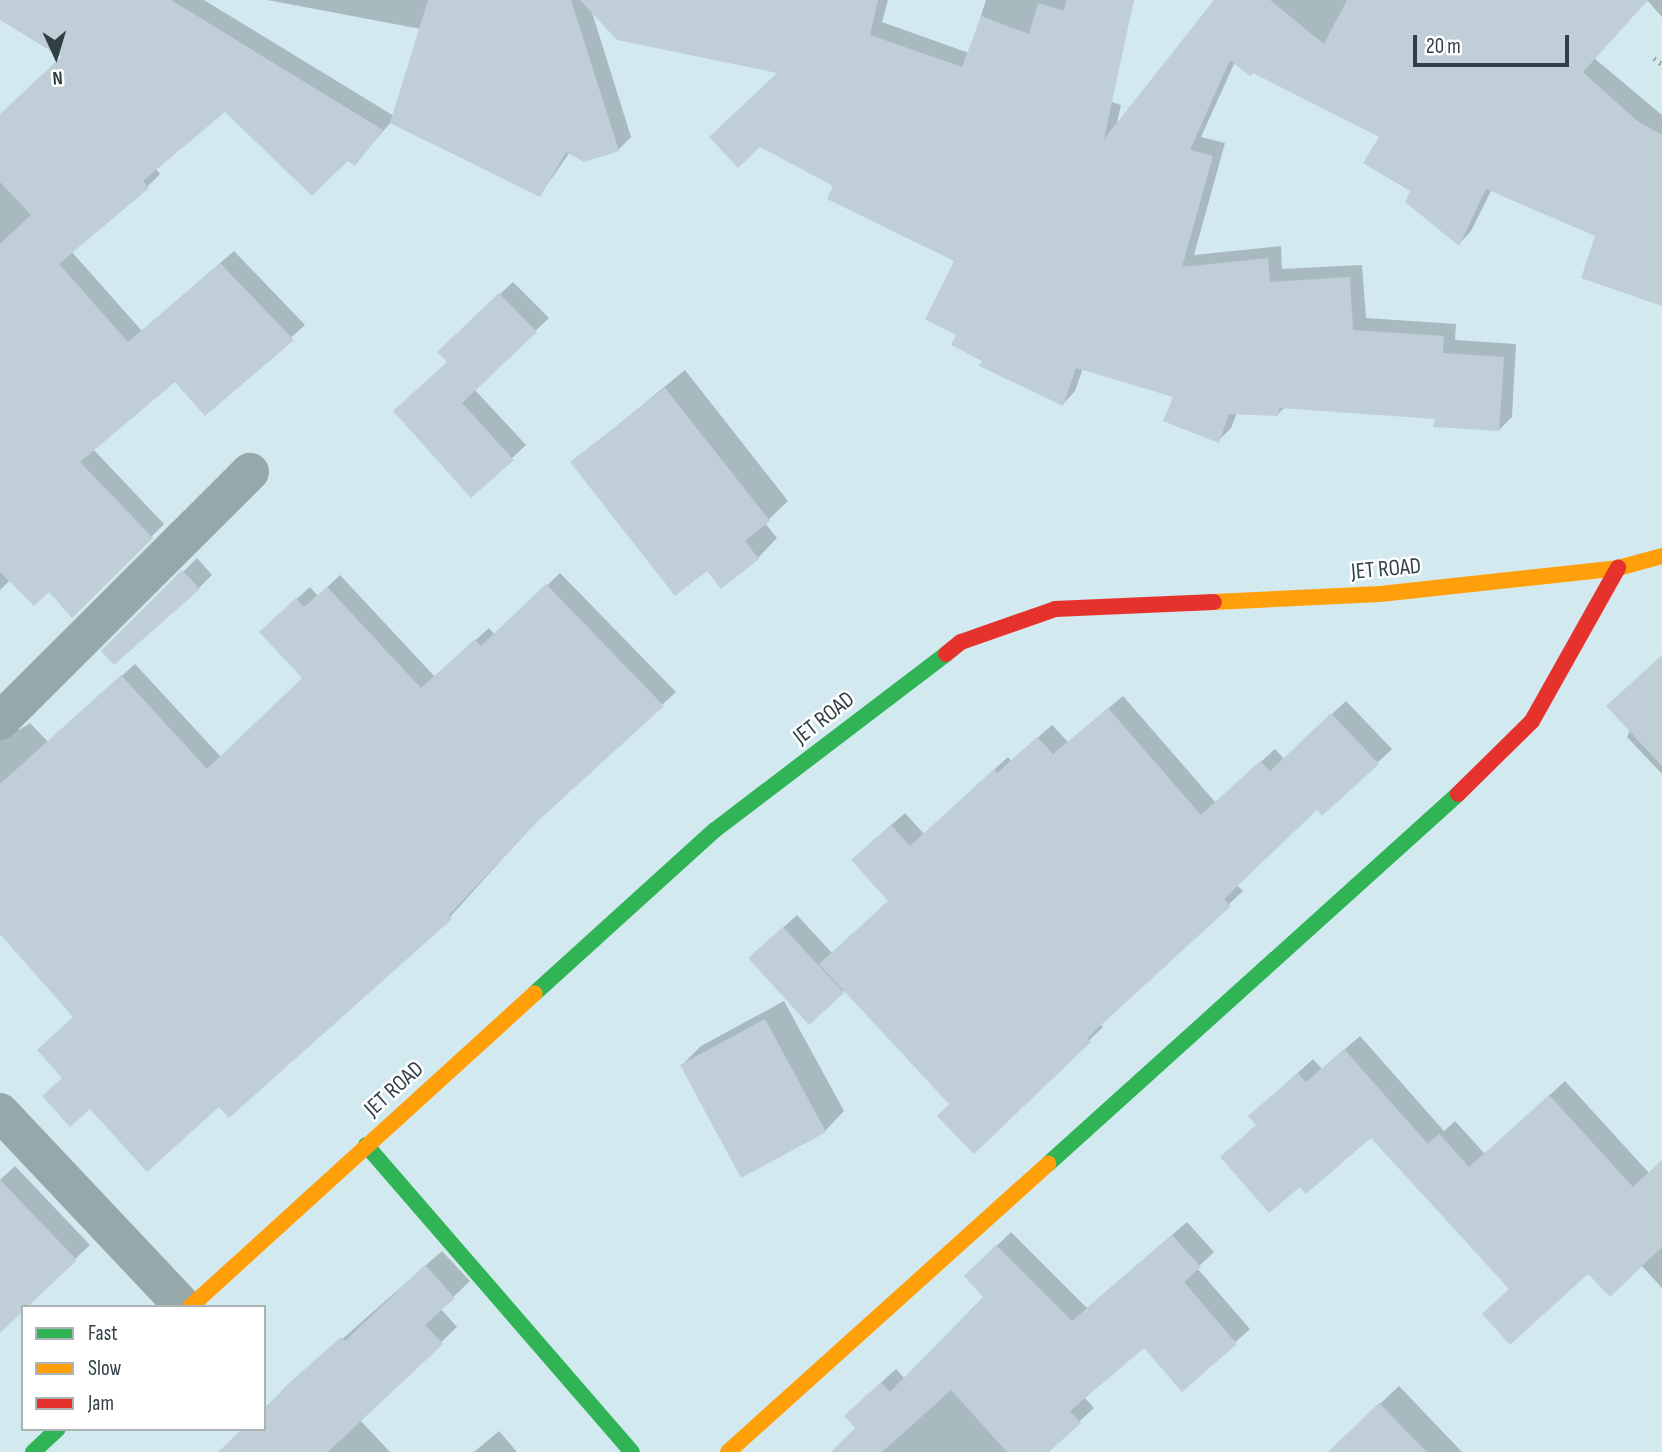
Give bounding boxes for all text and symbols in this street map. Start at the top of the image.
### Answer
north arrow [21,21,91,91]
scale bar [1417,21,1573,65]
text: 20 m [1426,34,1461,59]
text: N [52,66,63,89]
street label: JET ROAD [1350,552,1422,586]
street label: JET ROAD [788,686,860,750]
street label: JET ROAD [359,1055,429,1123]
legend [21,1305,266,1431]
text: Fast [88,1321,118,1346]
text: Slow [88,1356,121,1381]
text: Jam [88,1391,114,1416]

